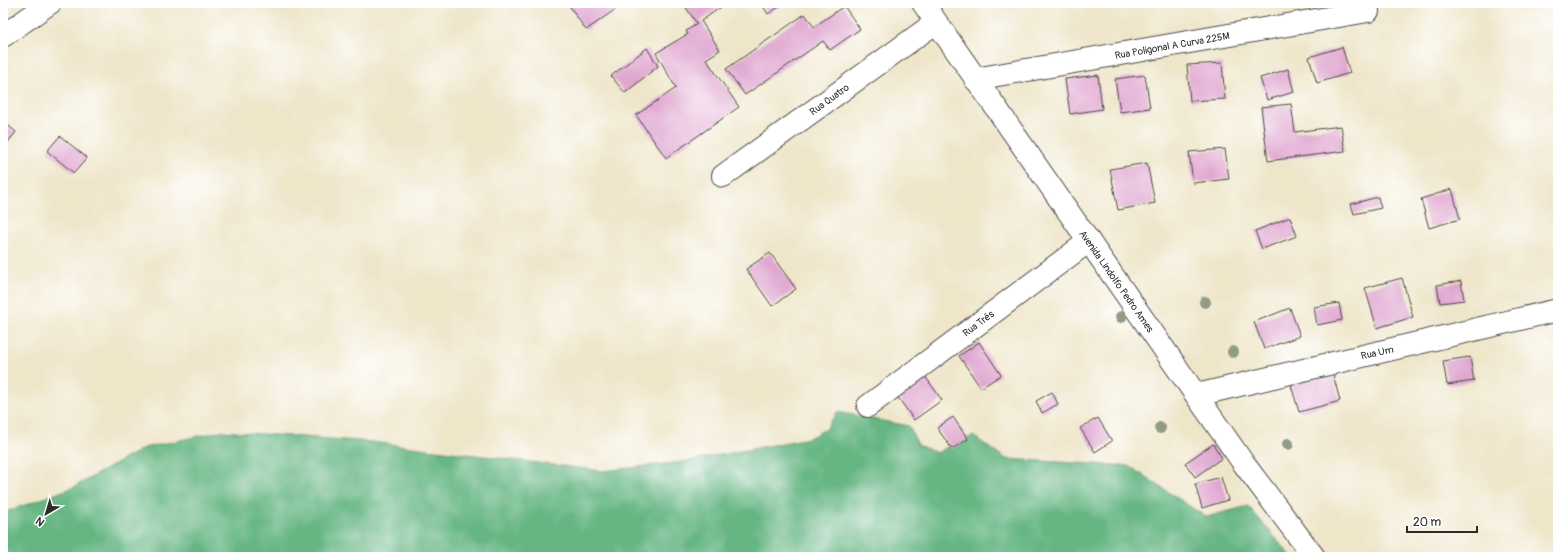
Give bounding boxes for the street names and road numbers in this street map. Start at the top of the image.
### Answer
street label: Rua Poligonal A Curva 225M [1114,30,1231,62]
street label: Rua Quatro [807,81,852,118]
street label: Avenida Lindolfo Pedro Ames [1076,228,1156,335]
street label: Rua Três [961,308,997,340]
street label: Rua Um [1360,343,1395,363]

